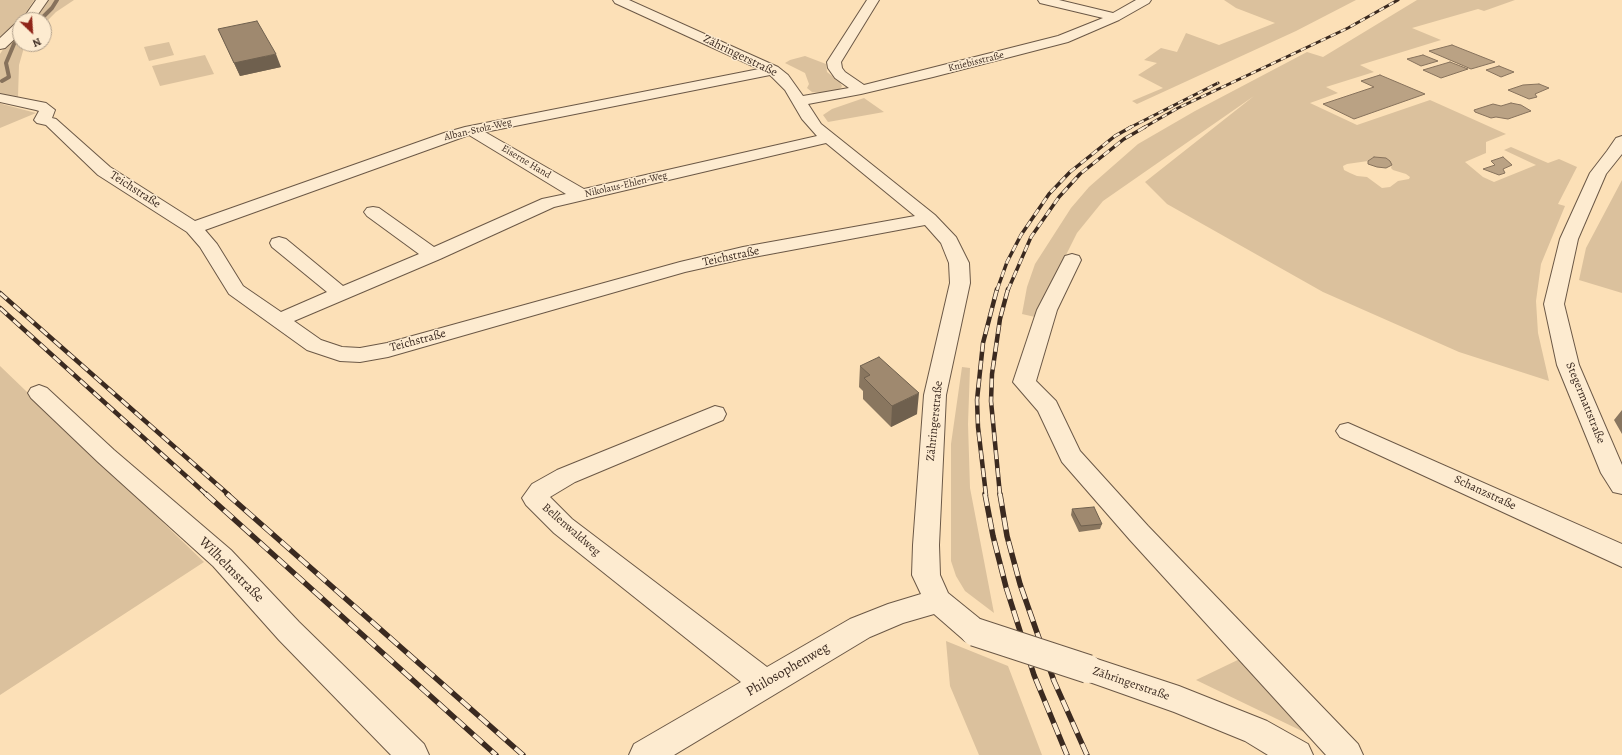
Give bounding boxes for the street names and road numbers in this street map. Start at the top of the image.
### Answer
street label: Zähringerstraße [701,32,779,80]
street label: Kniebisstraße [947,49,1005,75]
street label: Alban-Stolz-Weg [443,116,513,144]
street label: Eiserne Hand [499,143,553,181]
street label: Teichstraße [107,168,163,212]
street label: Nikolaus-Ehlen-Weg [584,170,668,200]
street label: Teichstraße [701,244,761,270]
street label: Teichstraße [388,327,448,355]
street label: Stegermattstraße [1562,360,1608,446]
street label: Zähringerstraße [924,380,946,462]
street label: Schanzstraße [1452,472,1518,514]
street label: Bellenwaldweg [539,501,603,559]
street label: Wilhelmstraße [195,534,267,606]
street label: Philosophenweg [743,639,833,701]
street label: Zähringerstraße [1091,664,1171,704]

